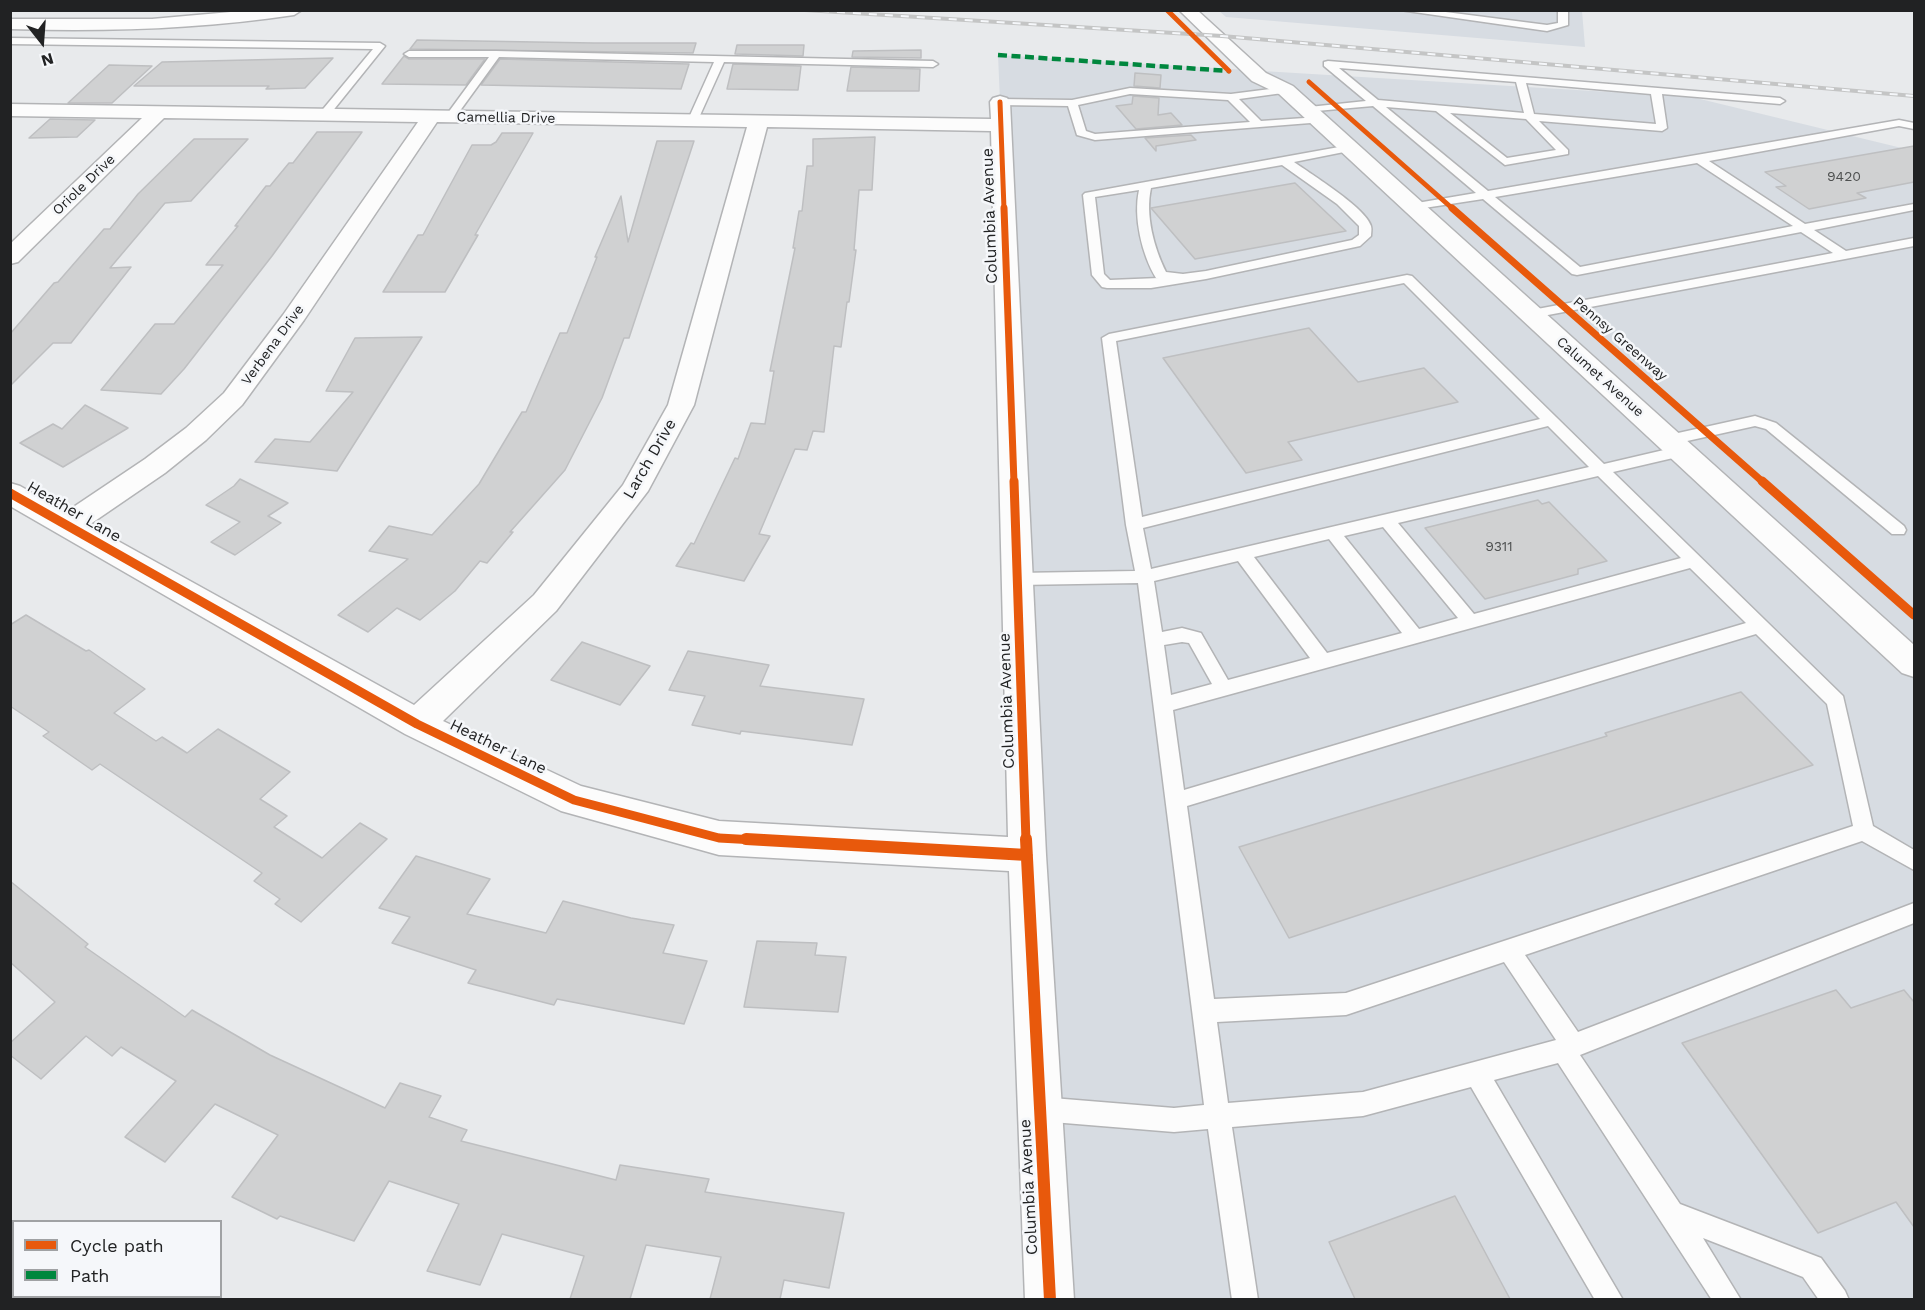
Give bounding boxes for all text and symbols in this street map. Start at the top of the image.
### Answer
north arrow [12,12,72,72]
text: N [39,49,56,71]
street label: Camellia Drive [456,109,556,127]
street label: Columbia Avenue [978,148,1002,284]
street label: Oriole Drive [49,151,119,219]
house number: 9420 [1827,169,1861,185]
street label: Pennsy Greenway [1569,293,1671,385]
street label: Verbena Drive [238,302,308,388]
street label: Calumet Avenue [1553,333,1647,421]
street label: Larch Drive [619,416,681,502]
street label: Heather Lane [24,477,124,547]
house number: 9311 [1485,539,1513,555]
street label: Columbia Avenue [995,633,1019,769]
street label: Heather Lane [447,715,549,779]
street label: Columbia Avenue [1016,1119,1042,1255]
legend [12,1220,222,1298]
text: Cycle path [70,1235,164,1256]
text: Path [70,1265,110,1286]

